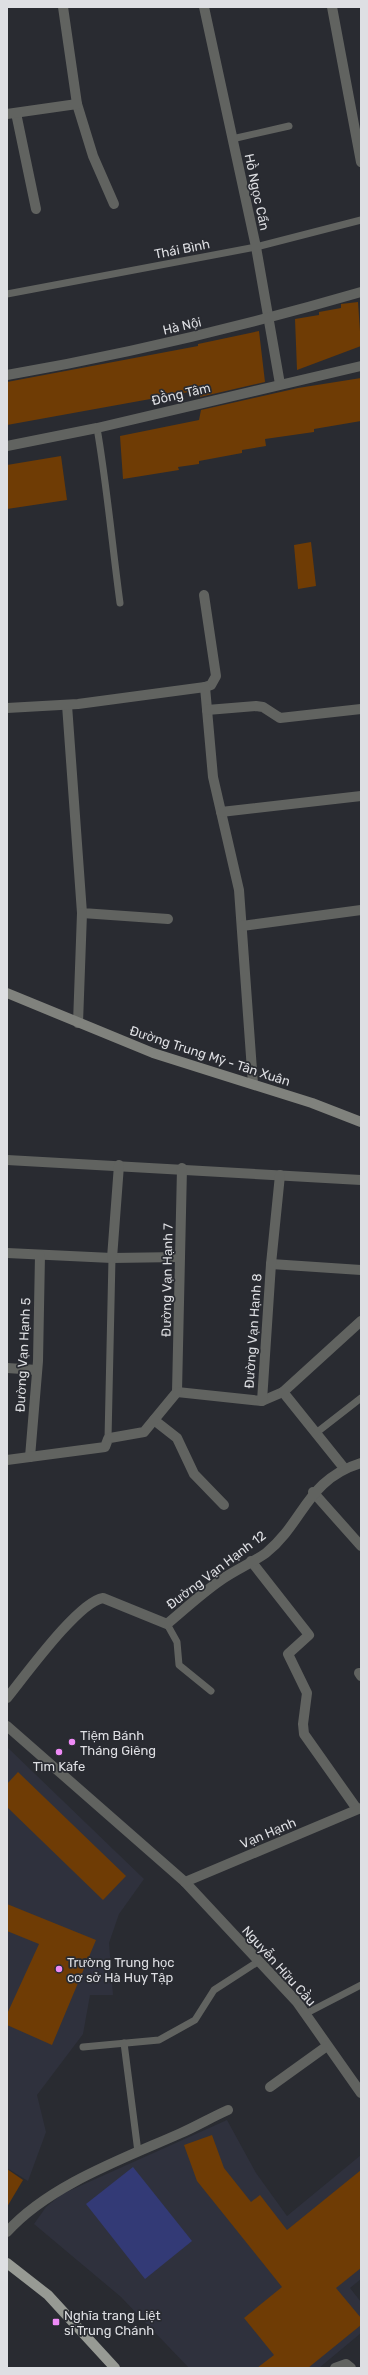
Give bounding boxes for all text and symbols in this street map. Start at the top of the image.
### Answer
street label: Hồ Ngọc Cẩn [241,152,273,232]
street label: Thái Bình [153,236,211,262]
street label: Hà Nội [161,314,203,338]
street label: Đồng Tâm [150,379,212,409]
street label: Đường Trung Mỹ - Tân Xuân [128,1023,292,1090]
street label: Đường Vạn Hạnh 7 [159,1223,176,1337]
street label: Đường Vạn Hạnh 8 [241,1273,266,1389]
street label: Đường Vạn Hạnh 5 [13,1297,35,1413]
street label: Đường Vạn Hạnh 12 [163,1528,269,1613]
place label: Tiệm Bánh Tháng Giêng [80,1728,156,1759]
marker: Tiệm Bánh Tháng Giêng [67,1737,77,1747]
marker: Tìm Kàfe [54,1747,64,1757]
place label: Tìm Kàfe [33,1759,85,1774]
street label: Vạn Hạnh [238,1815,298,1851]
street label: Nguyễn Hữu Cầu [238,1922,319,2010]
place label: Trường Trung học cơ sở Hà Huy Tập [67,1955,175,1985]
marker: Trường Trung học cơ sở Hà Huy Tập [54,1964,64,1974]
place label: Nghĩa trang Liệt sĩ Trung Chánh [64,2308,161,2339]
marker: Nghĩa trang Liệt sĩ Trung Chánh [51,2317,61,2327]

